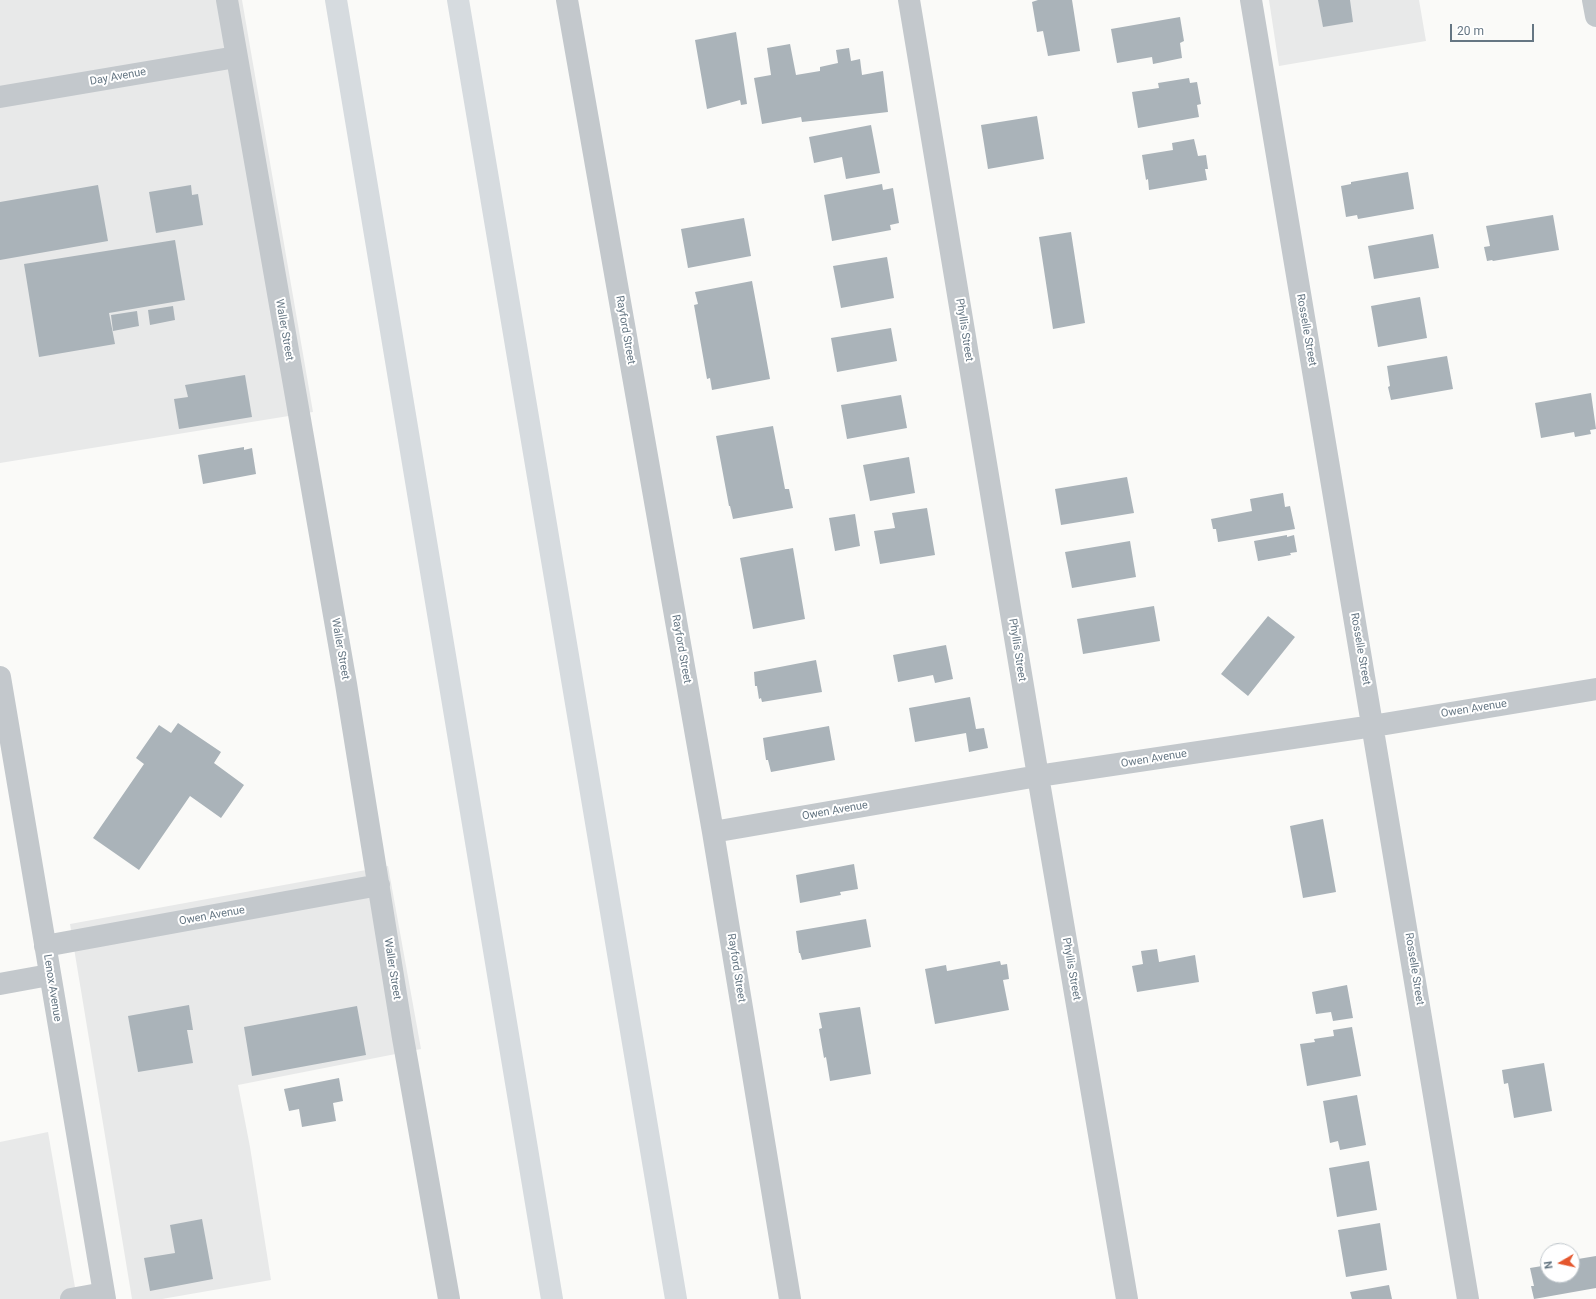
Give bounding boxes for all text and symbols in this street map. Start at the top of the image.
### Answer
scale bar [1452,16,1536,42]
text: 20 m [1457,24,1484,38]
street label: Day Avenue [89,66,147,88]
street label: Rosselle Street [1293,293,1319,367]
street label: Rayford Street [612,295,638,365]
street label: Waller Street [272,298,296,362]
street label: Phyllis Street [953,298,975,362]
street label: Rosselle Street [1347,612,1373,686]
street label: Rayford Street [668,614,694,684]
street label: Waller Street [328,617,352,681]
street label: Phyllis Street [1006,618,1028,682]
street label: Owen Avenue [1440,697,1508,721]
street label: Owen Avenue [1120,747,1188,771]
street label: Owen Avenue [801,799,869,823]
street label: Owen Avenue [178,904,246,928]
street label: Rosselle Street [1402,932,1426,1006]
street label: Rayford Street [724,933,748,1003]
street label: Waller Street [381,937,403,1001]
street label: Phyllis Street [1059,937,1083,1001]
street label: Lenox Avenue [40,953,64,1023]
north arrow [1540,1243,1580,1283]
text: N [1542,1260,1556,1270]

